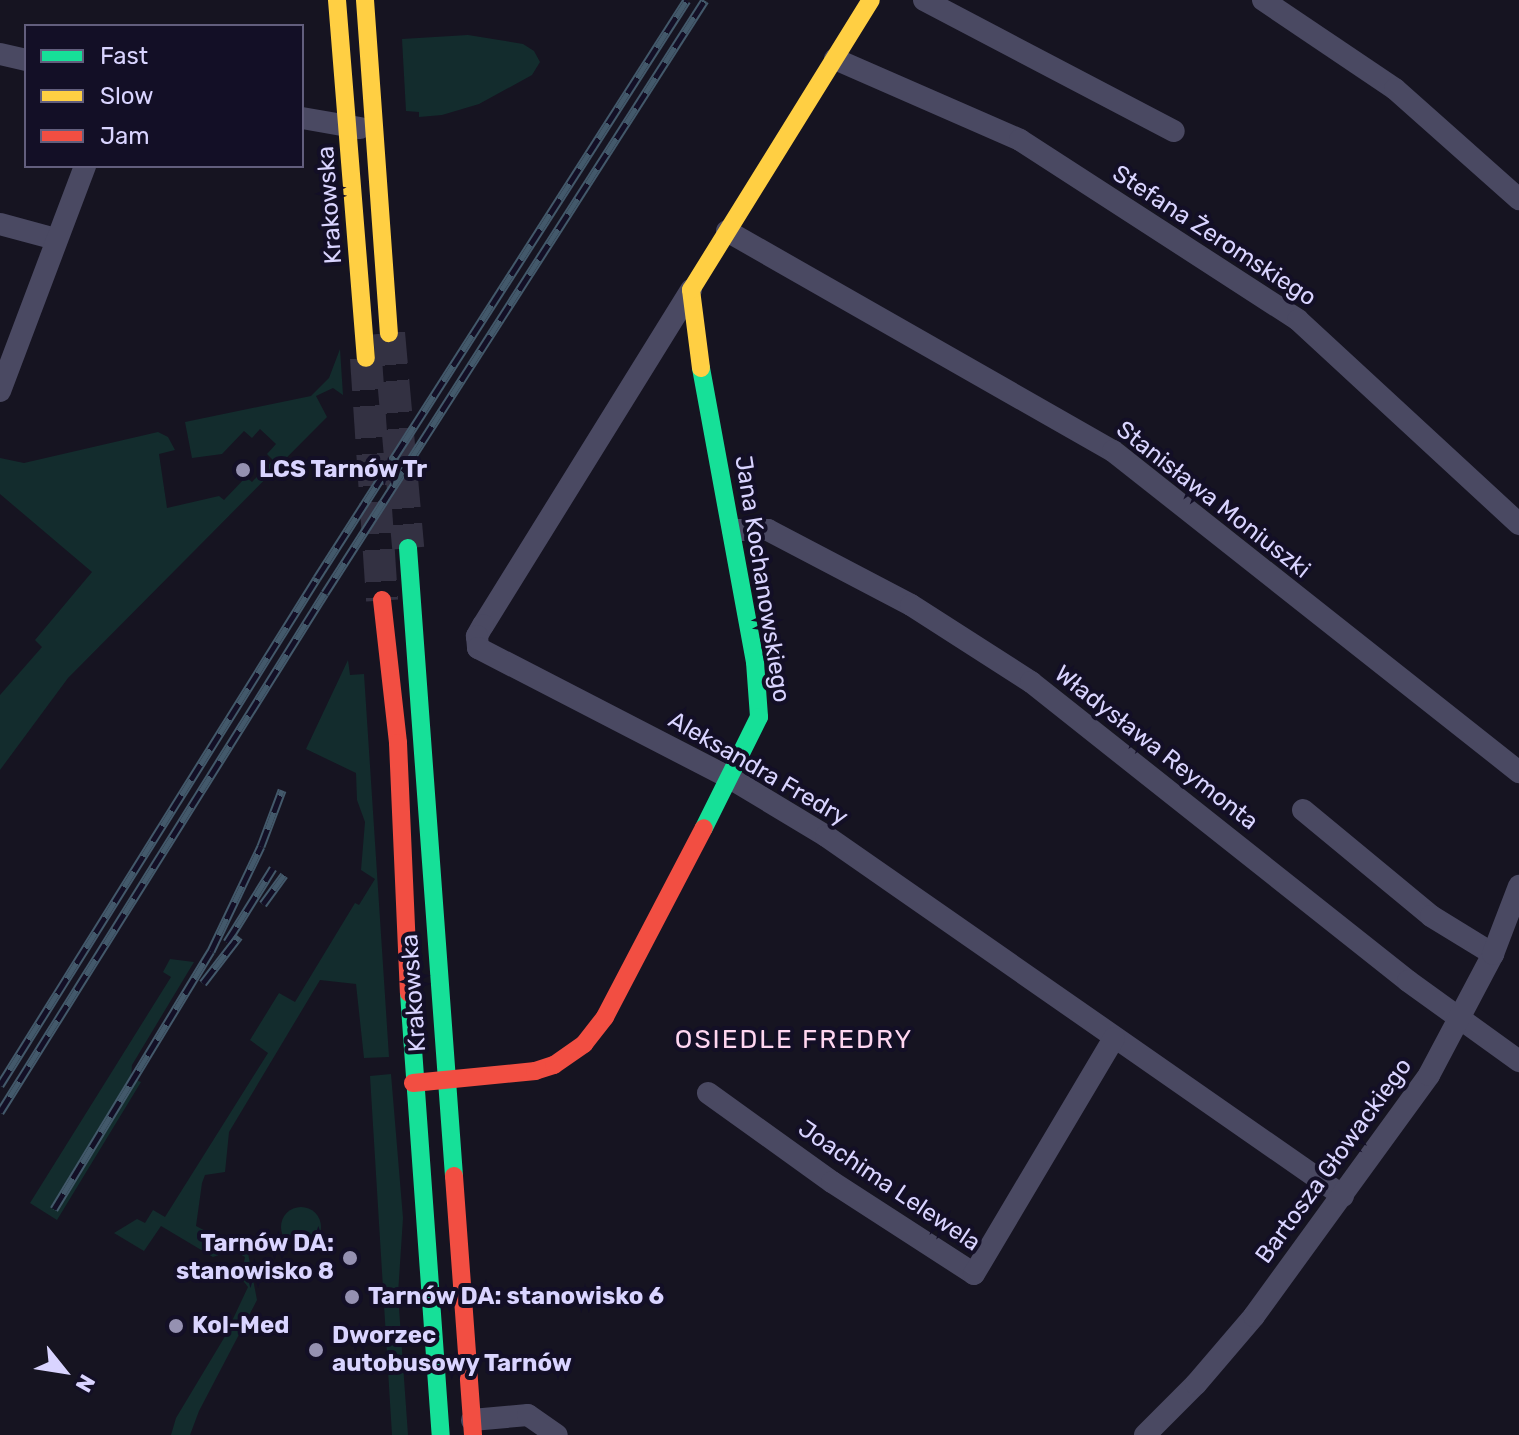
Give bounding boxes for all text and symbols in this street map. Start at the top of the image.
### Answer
legend [24,24,304,168]
text: Fast [100,42,148,70]
text: Slow [100,82,153,110]
text: Jam [100,122,150,150]
street label: Krakowska [312,145,348,265]
street label: Stefana Żeromskiego [1107,159,1321,313]
street label: Stanisława Moniuszki [1110,415,1316,585]
street label: Jana Kochanowskiego [728,454,796,704]
place label: LCS Tarnów Tr [259,456,429,484]
marker: LCS Tarnów Tr [234,461,252,479]
street label: Władysława Reymonta [1049,660,1263,836]
street label: Aleksandra Fredry [663,706,853,832]
street label: Krakowska [396,933,432,1053]
district label: OSIEDLE FREDRY [675,1024,913,1056]
street label: Bartosza Głowackiego [1250,1053,1418,1269]
street label: Joachima Lelewela [792,1114,986,1258]
place label: Tarnów DA: stanowisko 8 [176,1230,334,1286]
marker: Tarnów DA: stanowisko 8 [341,1249,359,1267]
place label: Tarnów DA: stanowisko 6 [368,1283,665,1311]
marker: Tarnów DA: stanowisko 6 [343,1288,361,1306]
place label: Kol-Med [192,1312,289,1340]
marker: Kol-Med [167,1317,185,1335]
place label: Dworzec autobusowy Tarnów [332,1322,573,1378]
north arrow [24,1331,104,1411]
marker: Dworzec autobusowy Tarnów [307,1341,325,1359]
text: N [70,1370,101,1397]

